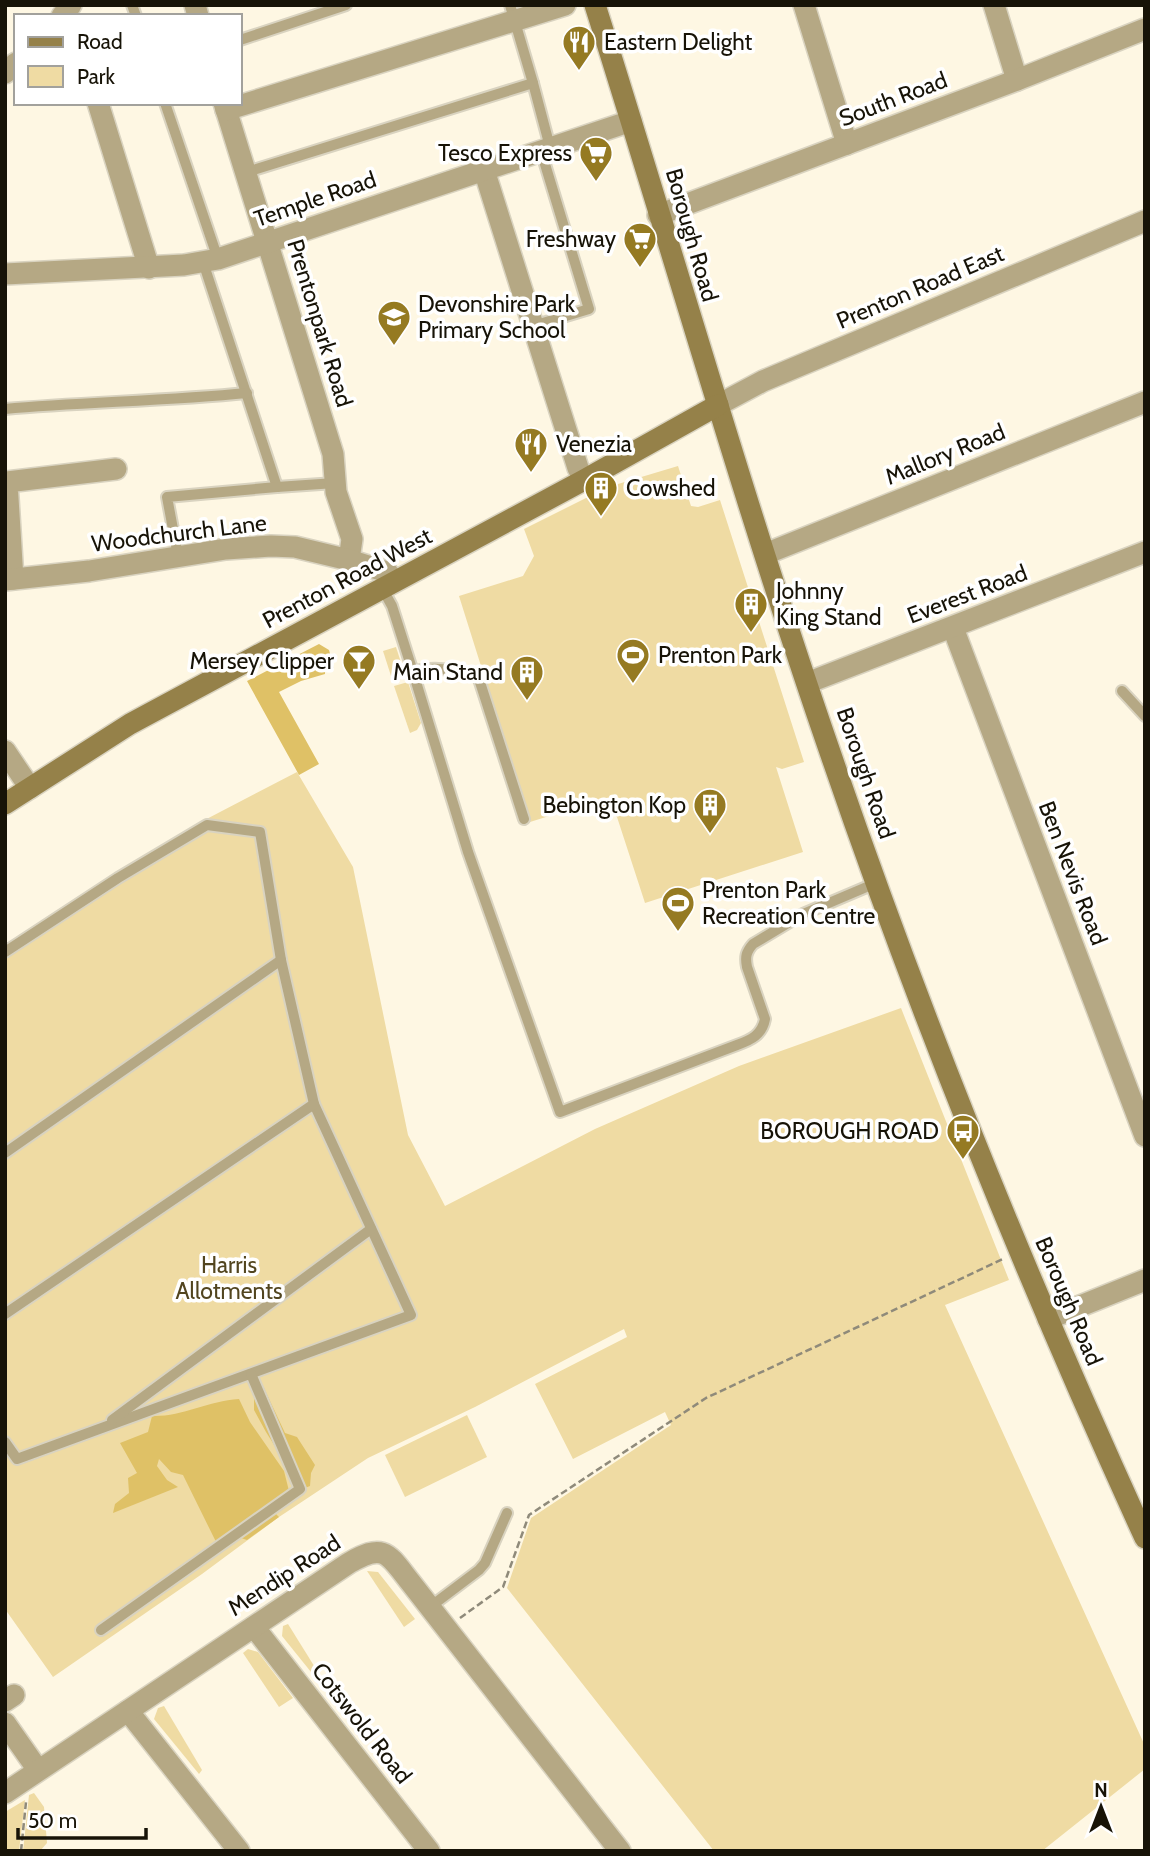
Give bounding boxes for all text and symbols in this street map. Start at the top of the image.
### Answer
legend [14,14,242,105]
restaurant icon: Eastern Delight [560,23,598,72]
place label: Eastern Delight [604,28,752,56]
text: Road [77,29,123,54]
text: Park [77,64,115,89]
street label: South Road [835,66,951,132]
supermarket icon: Tesco Express [577,134,615,183]
place label: Tesco Express [438,139,572,167]
street label: Temple Road [250,165,380,233]
street label: Borough Road [660,165,724,305]
supermarket icon: Freshway [621,220,659,269]
place label: Freshway [526,225,616,253]
street label: Prentonpark Road [281,236,359,410]
street label: Prenton Road East [832,239,1008,335]
place label: Devonshire Park Primary School [418,290,576,344]
school or university icon: Devonshire Park Primary School [375,298,413,347]
street label: Mallory Road [881,417,1009,491]
restaurant icon: Venezia [512,425,550,474]
place label: Venezia [556,430,632,458]
building icon: Cowshed [582,469,620,518]
place label: Cowshed [626,474,716,502]
street label: Woodchurch Lane [90,508,268,558]
street label: Prenton Road West [258,521,437,634]
street label: Everest Road [903,558,1031,630]
place label: Johnny King Stand [775,577,881,631]
building icon: Johnny King Stand [732,585,770,634]
sports icon: Prenton Park [614,636,652,685]
place label: Prenton Park [658,641,783,669]
bar icon: Mersey Clipper [340,642,378,691]
place label: Mersey Clipper [189,647,335,675]
building icon: Main Stand [508,653,546,702]
place label: Main Stand [393,658,503,686]
street label: Borough Road [830,704,902,842]
building icon: Bebington Kop [691,786,729,835]
place label: Bebington Kop [543,791,686,819]
street label: Ben Nevis Road [1033,797,1113,949]
place label: Prenton Park Recreation Centre [702,876,876,930]
sports icon: Prenton Park Recreation Centre [659,884,697,933]
bus stop icon: BOROUGH ROAD [944,1112,982,1161]
place label: BOROUGH ROAD [760,1117,939,1145]
street label: Borough Road [1029,1232,1109,1370]
park label: Harris Allotments [176,1251,282,1305]
street label: Mendip Road [222,1528,346,1622]
street label: Cotswold Road [306,1657,418,1789]
north arrow [1066,1772,1136,1842]
text: N [1094,1779,1108,1802]
scale bar [18,1797,145,1841]
text: 50 m [28,1808,77,1833]

